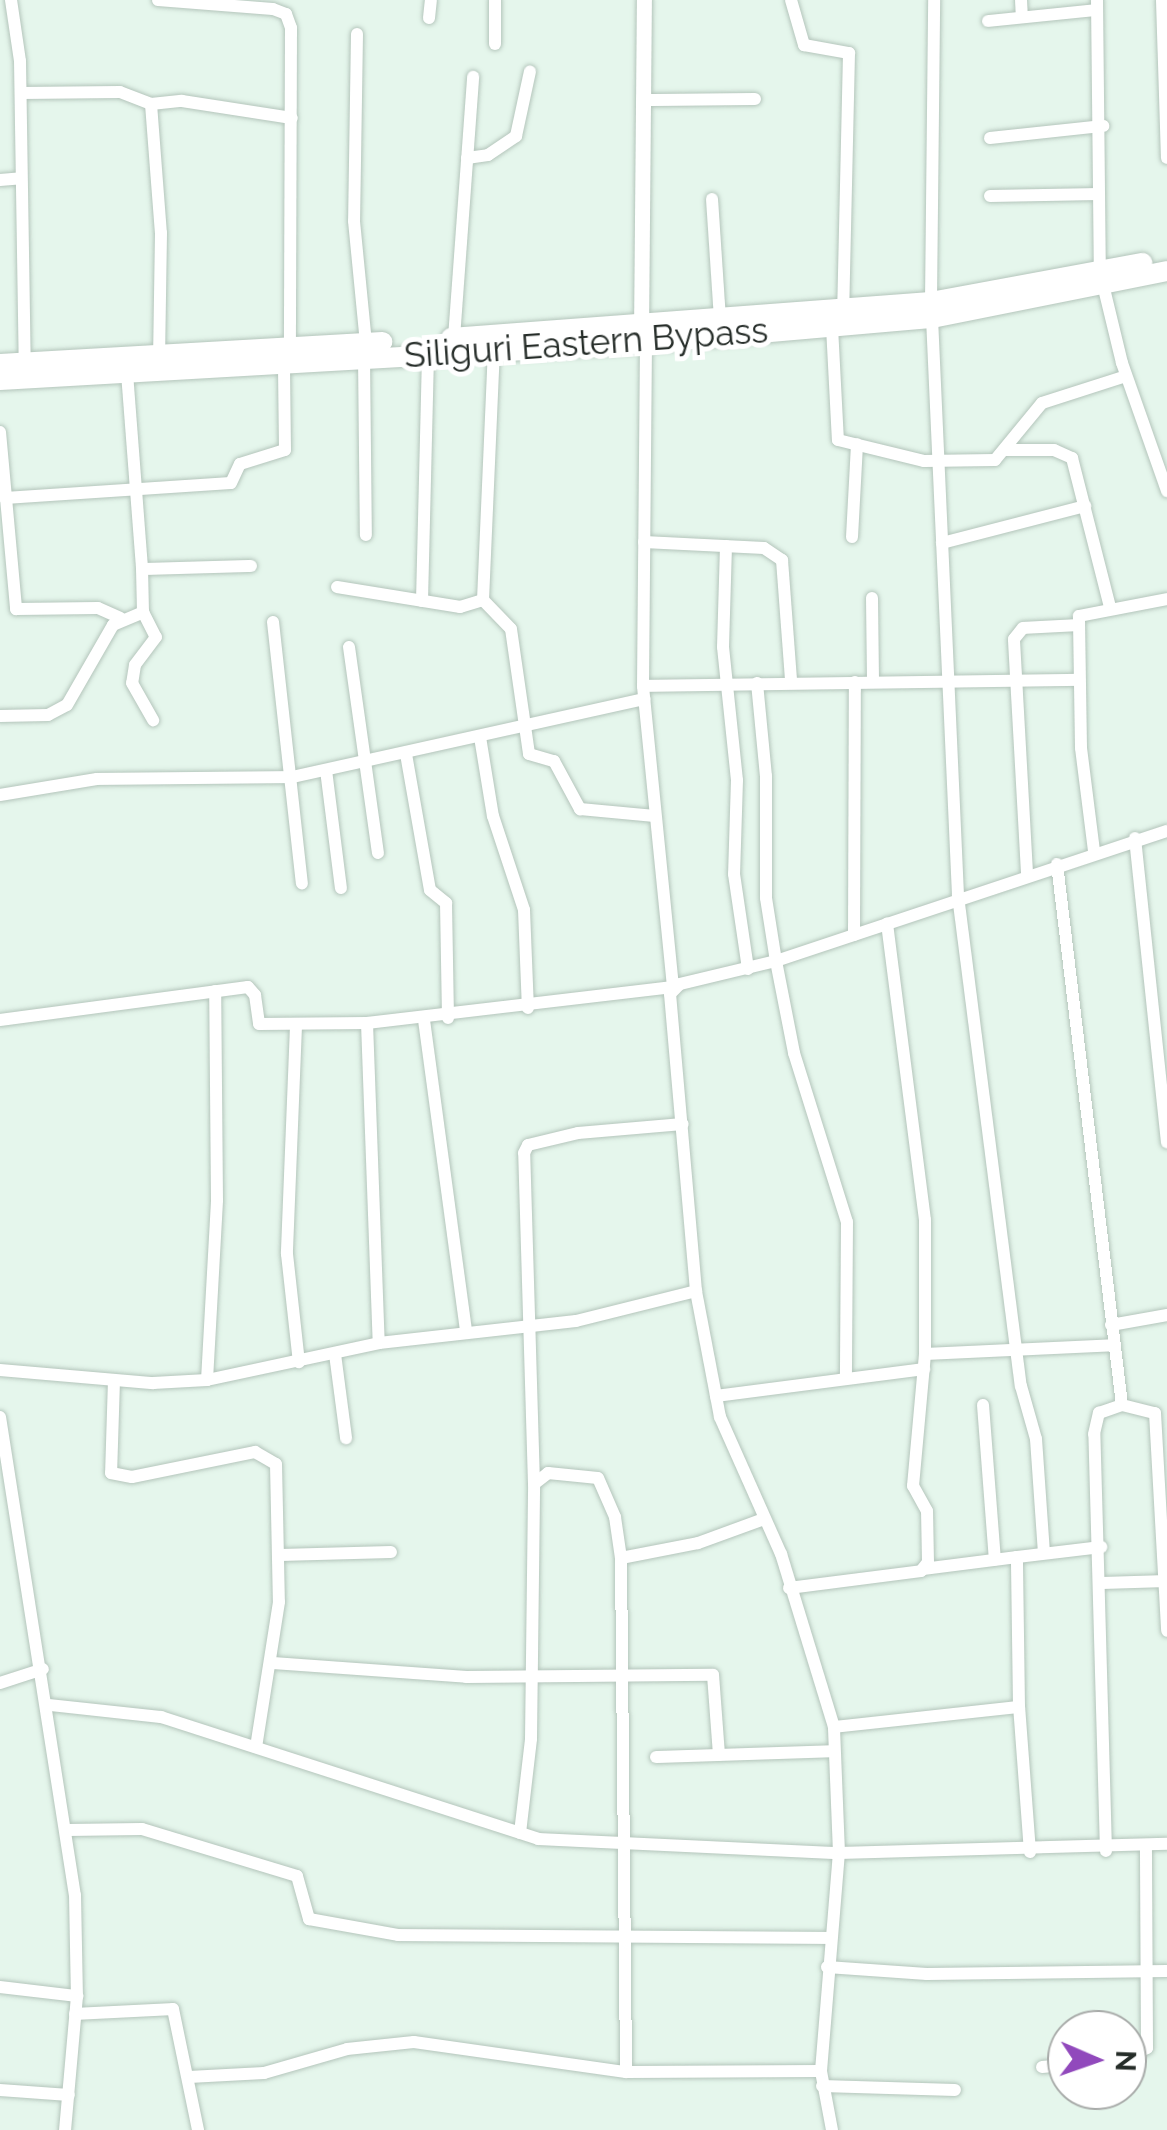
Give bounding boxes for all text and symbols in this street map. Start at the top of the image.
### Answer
street label: Siliguri Eastern Bypass [403,309,769,377]
north arrow [1047,2010,1147,2110]
text: N [1109,2050,1142,2072]

